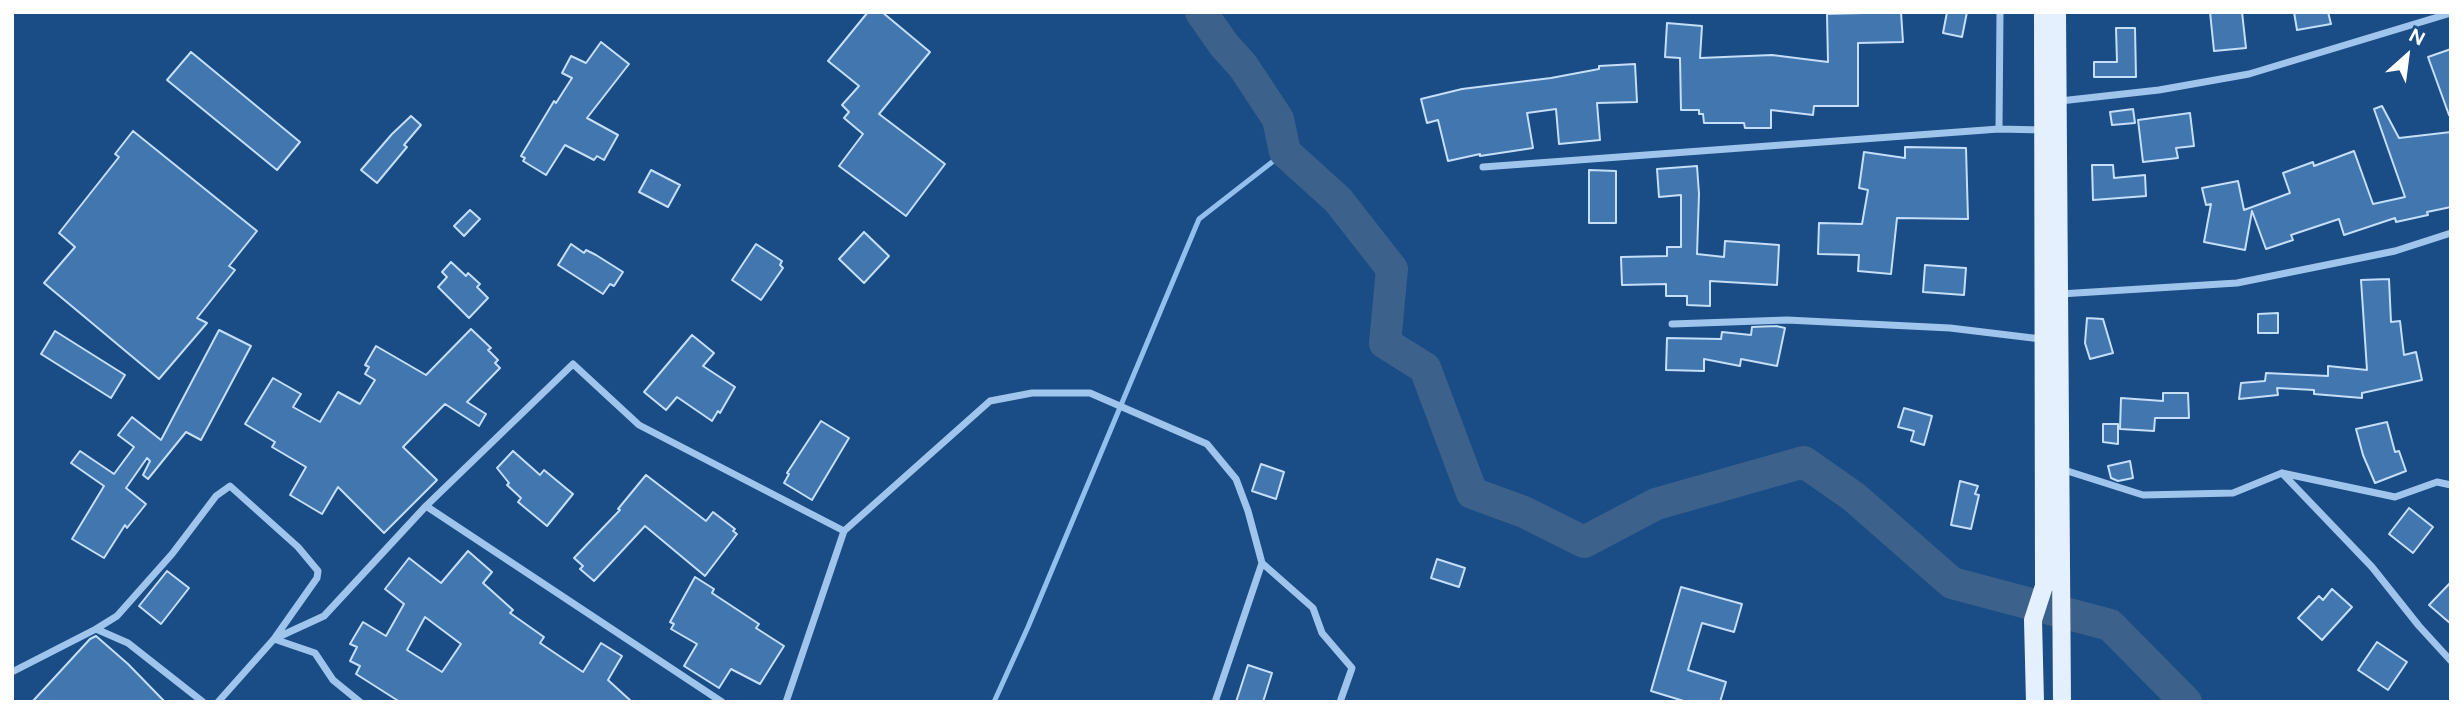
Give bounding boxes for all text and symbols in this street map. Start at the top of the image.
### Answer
north arrow [2372,21,2442,91]
text: N [2405,23,2429,51]

